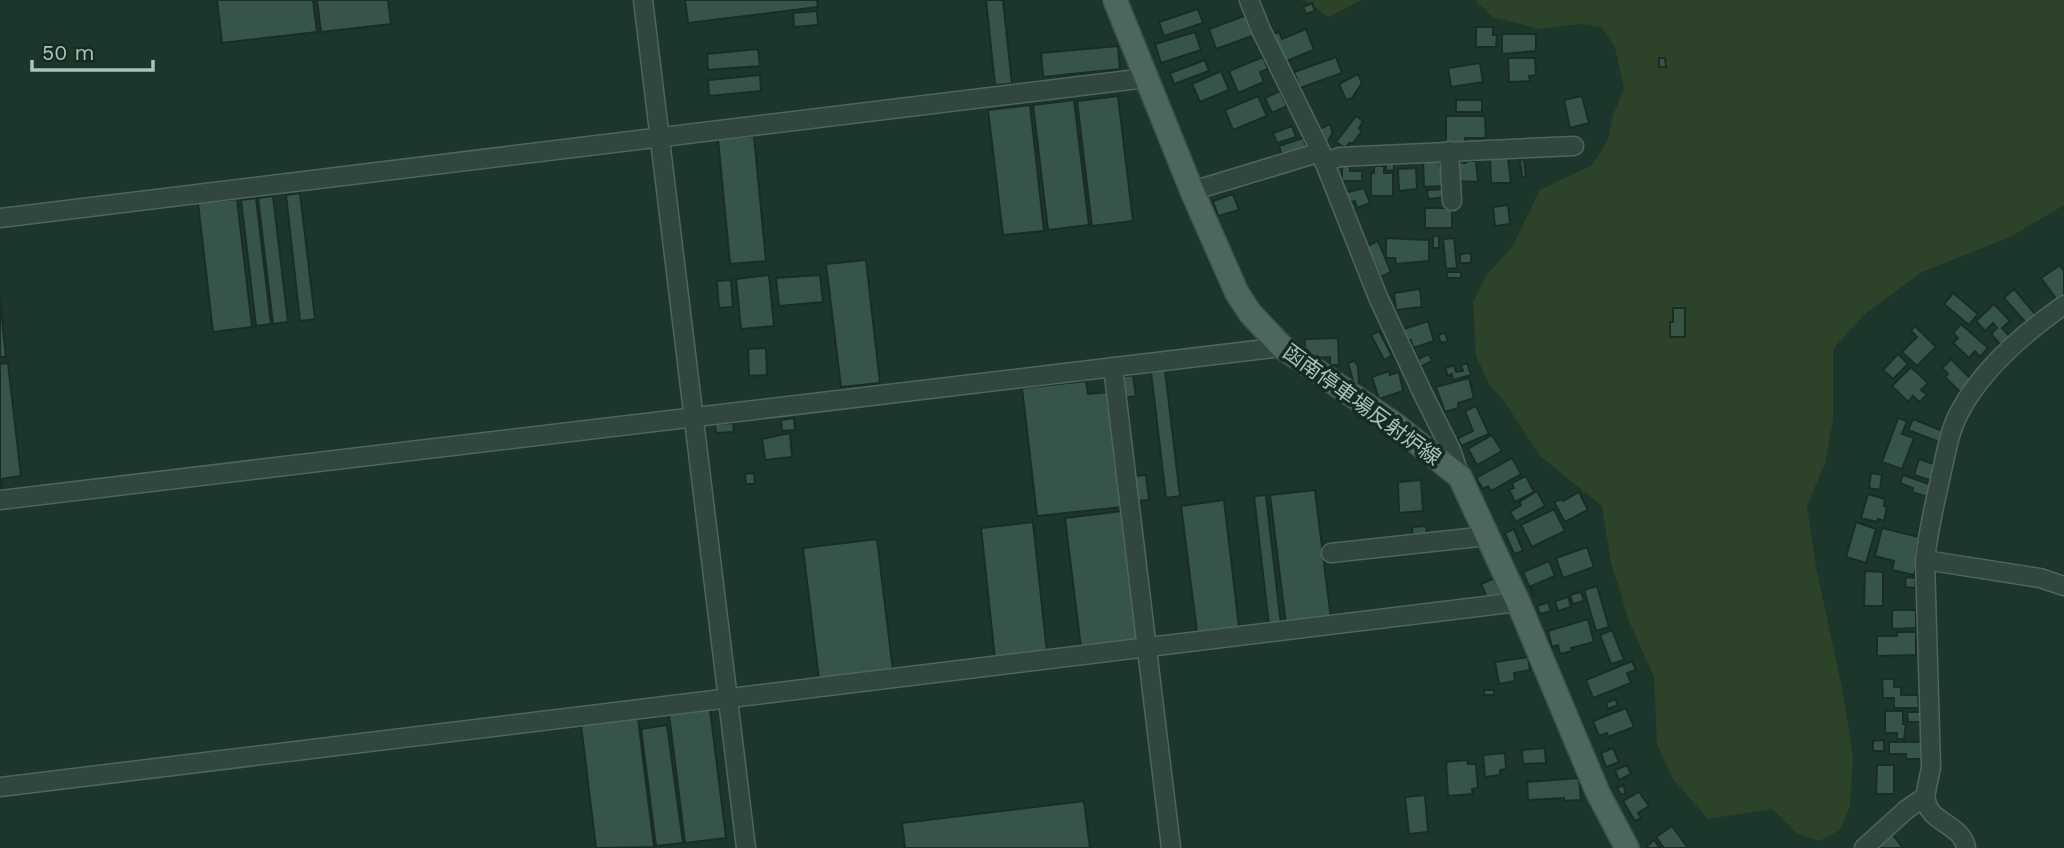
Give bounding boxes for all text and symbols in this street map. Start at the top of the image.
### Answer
scale bar [32,28,152,72]
text: 50 m [42,40,94,65]
street label: 函南停車場反射炉線 [1278,339,1446,470]

